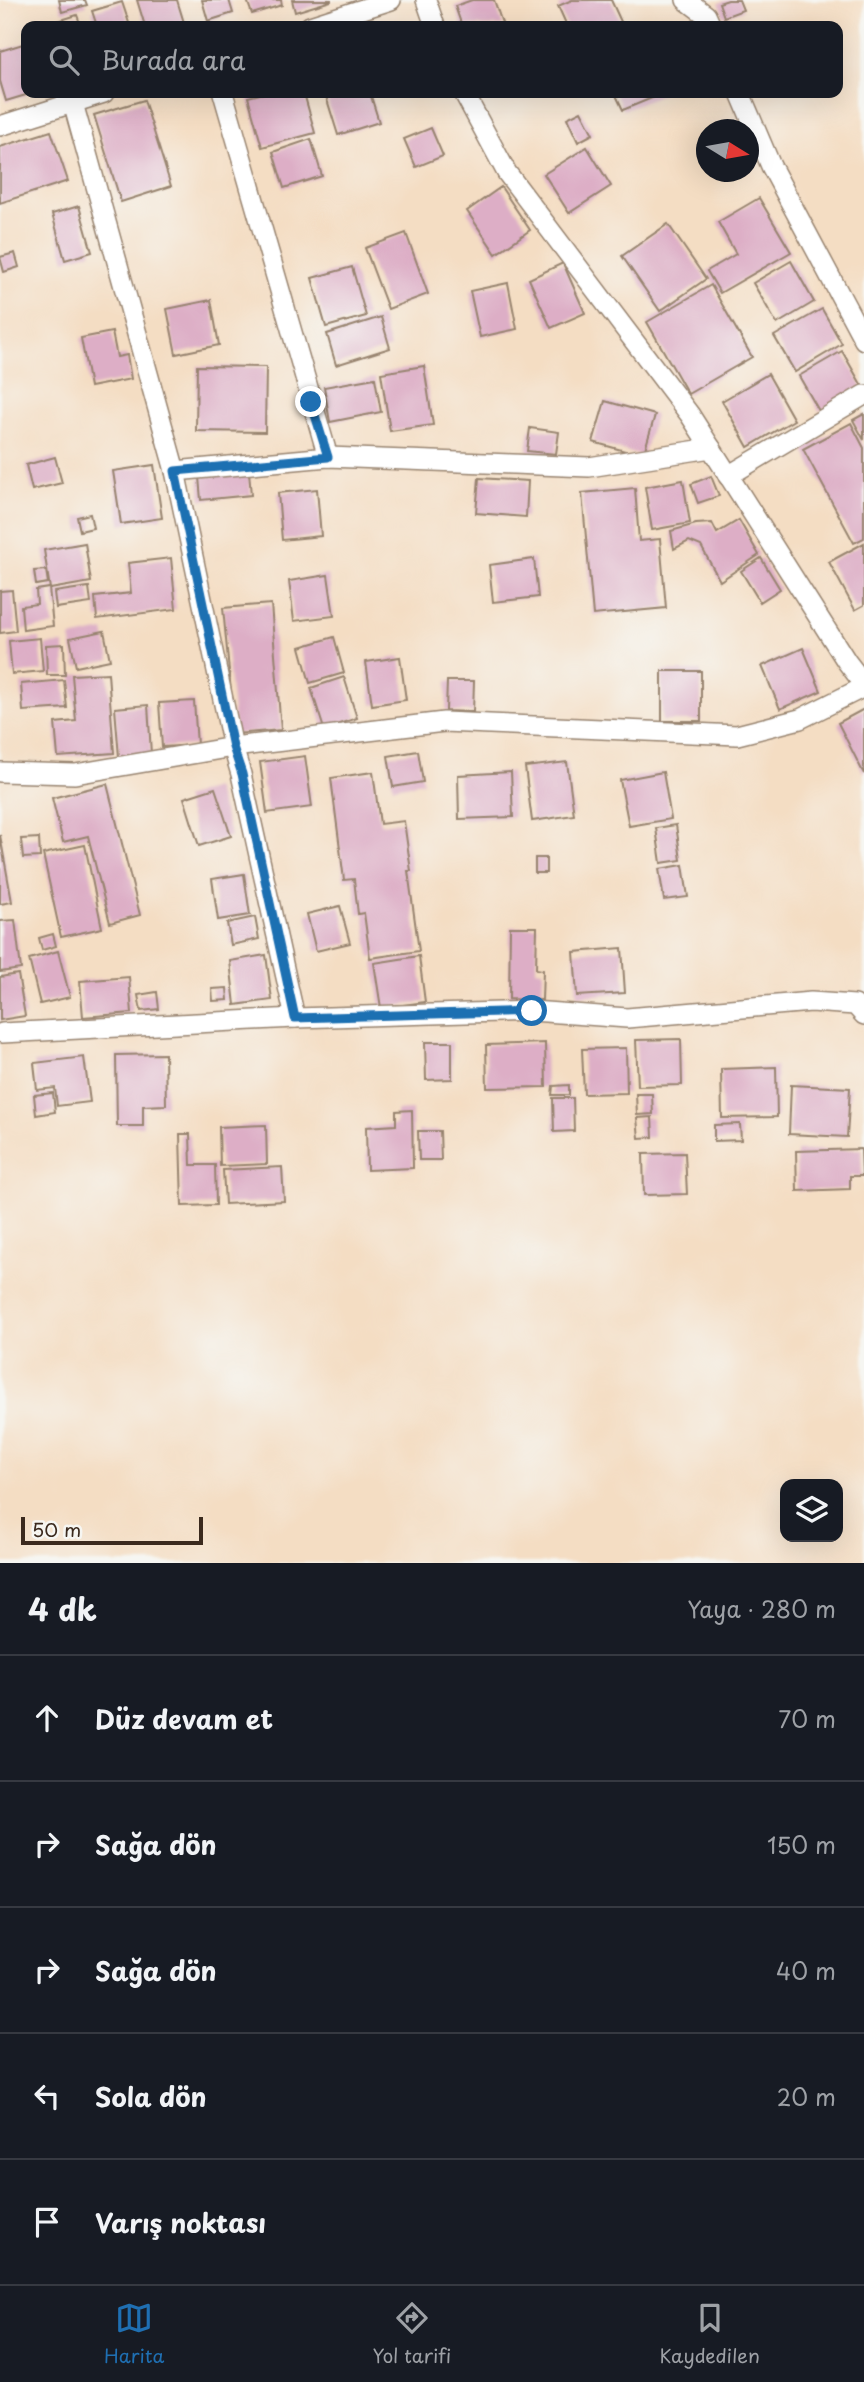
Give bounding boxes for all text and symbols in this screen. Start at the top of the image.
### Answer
search box [21,21,843,98]
text: Burada ara [101,40,245,79]
icon: search [45,41,83,79]
north arrow [696,119,759,182]
route end [295,386,326,417]
route start [516,995,547,1026]
map controls [780,1479,843,1542]
button: layers [780,1479,843,1542]
scale bar [21,1514,203,1546]
text: 50 m [32,1515,81,1543]
text: 4 dk [28,1586,97,1631]
text: Yaya · 280 m [687,1591,836,1626]
icon: ahead [28,1699,66,1737]
text: Düz devam et [95,1699,273,1738]
text: 70 m [778,1701,836,1736]
icon: right [28,1825,66,1863]
text: Sağa dön [95,1825,217,1864]
text: 150 m [767,1827,836,1862]
icon: right [28,1951,66,1989]
text: Sağa dön [95,1951,217,1990]
text: 40 m [776,1953,836,1988]
icon: left [28,2077,66,2115]
text: Sola dön [95,2077,206,2116]
text: 20 m [777,2079,836,2114]
icon: arrive [28,2203,66,2241]
text: Varış noktası [95,2203,266,2242]
tab: Harita [104,2299,164,2369]
tab: Yol tarifi [373,2299,451,2369]
tab: Kaydedilen [660,2299,760,2369]

